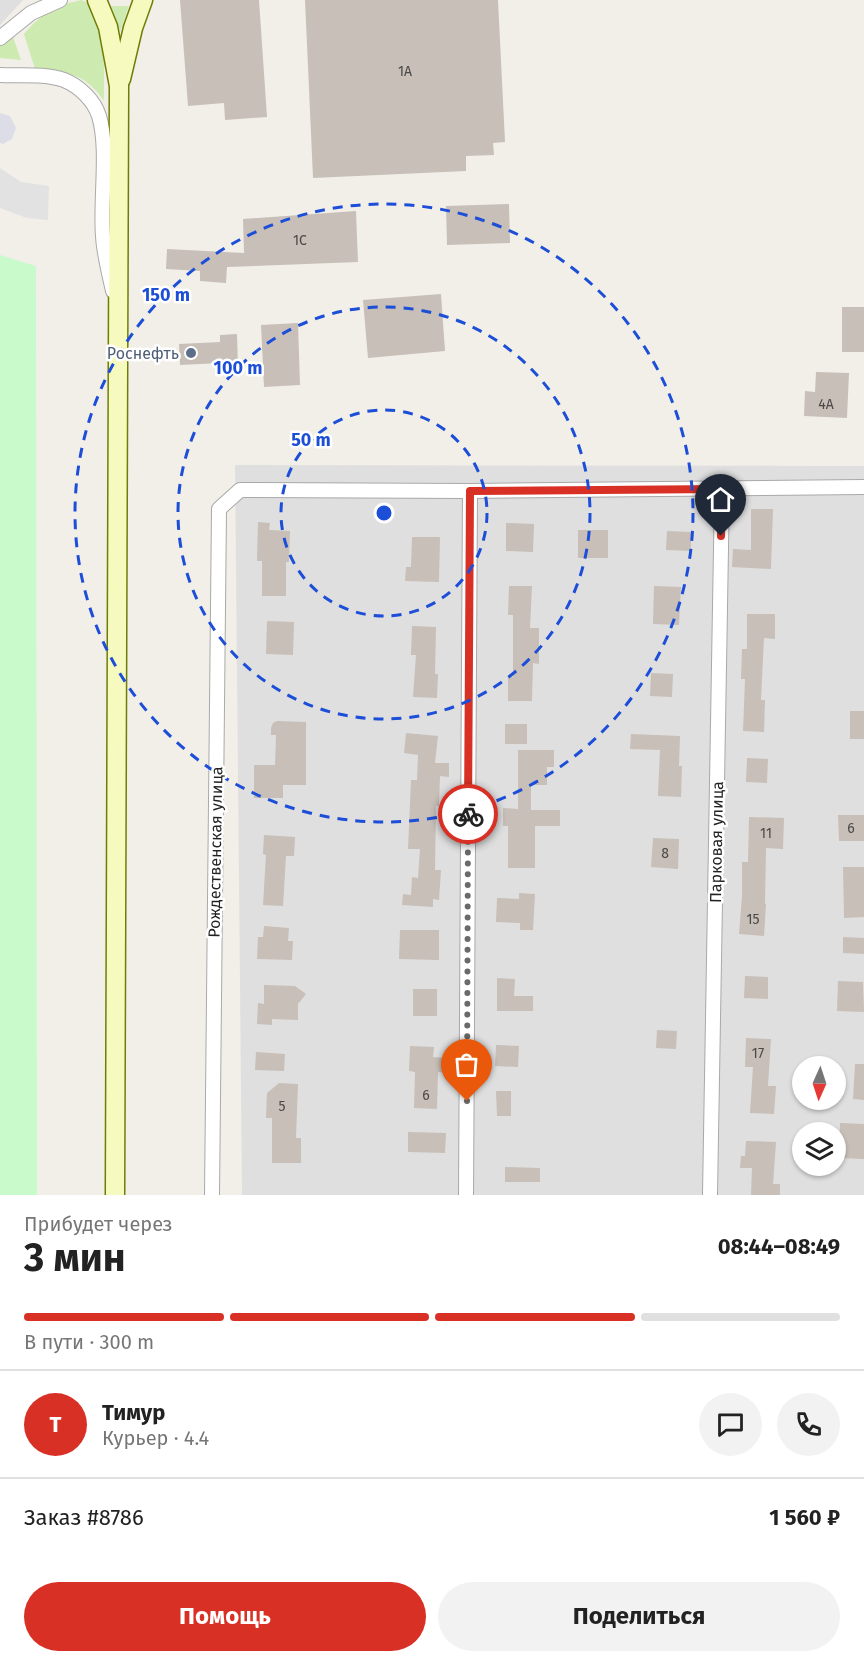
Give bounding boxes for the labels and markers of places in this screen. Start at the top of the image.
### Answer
place label: Роснефть [107,344,179,363]
marker: Роснефть [184,346,198,360]
pin [695,474,746,536]
centre of rings [374,503,394,523]
pin [441,1039,492,1101]

